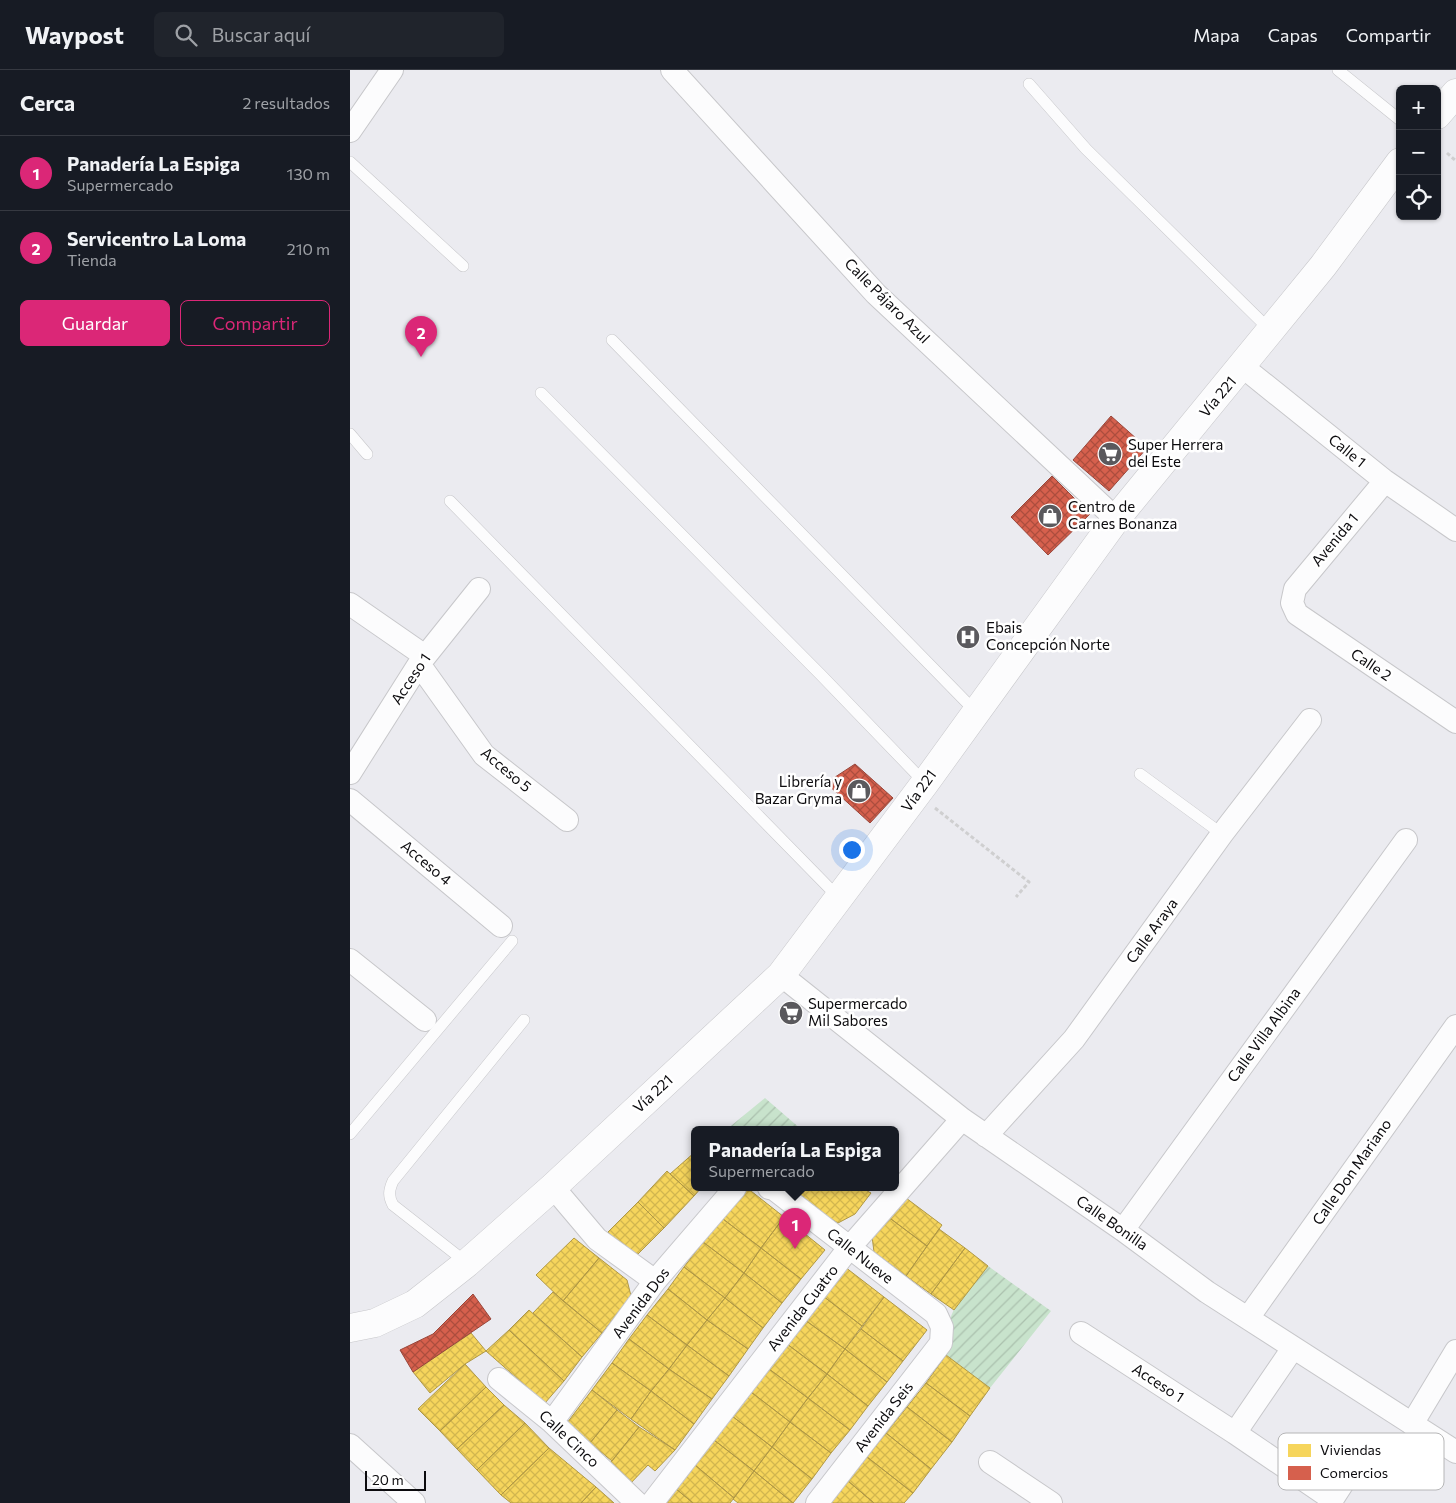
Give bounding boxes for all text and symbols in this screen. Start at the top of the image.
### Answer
search box [154,12,504,57]
text: Waypost [25,20,124,49]
icon: search [172,21,200,49]
text: Buscar aquí [212,23,310,46]
text: Mapa [1193,24,1240,46]
text: Capas [1268,24,1318,46]
text: Compartir [1346,24,1431,46]
map controls [1396,85,1441,220]
button: + [1396,85,1441,130]
text: Cerca [20,90,75,115]
text: 2 resultados [242,93,330,112]
button: − [1396,130,1441,175]
text: Panadería La Espiga [67,152,240,175]
text: 1 [32,164,40,183]
text: 130 m [287,164,330,183]
text: Supermercado [67,175,173,194]
button: locate [1396,175,1441,220]
text: Servicentro La Loma [67,227,246,250]
text: 2 [31,239,41,258]
text: 210 m [287,239,330,258]
text: Tienda [67,250,117,269]
street label: Calle Pájaro Azul [841,254,934,347]
button: Guardar [20,300,170,346]
button: Compartir [180,300,330,346]
pin: 2 [405,316,437,357]
street label: Vía 221 [1195,372,1239,420]
street label: Calle 1 [1325,430,1370,471]
place label: Super Herrera del Este [1128,435,1223,470]
supermarket icon: Super Herrera del Este [1097,441,1123,467]
place label: Centro de Carnes Bonanza [1068,497,1177,532]
shop icon: Centro de Carnes Bonanza [1037,503,1063,529]
street label: Avenida 1 [1307,509,1361,569]
place label: Ebais Concepción Norte [986,618,1110,653]
hospital icon: Ebais Concepción Norte [955,624,981,650]
street label: Calle 2 [1348,644,1395,684]
street label: Acceso 1 [387,649,434,707]
street label: Acceso 5 [478,743,535,795]
street label: Vía 221 [897,766,940,815]
place label: Librería y Bazar Gryma [755,772,842,807]
shop icon: Librería y Bazar Gryma [846,778,872,804]
street label: Acceso 4 [398,836,456,889]
your location [839,837,865,863]
street label: Calle Araya [1122,894,1181,966]
street label: Calle Villa Albina [1223,984,1303,1085]
place label: Supermercado Mil Sabores [808,994,908,1029]
supermarket icon: Supermercado Mil Sabores [778,1000,804,1026]
street label: Vía 221 [629,1070,676,1116]
street label: Calle Don Mariano [1308,1115,1395,1228]
popup [691,1126,899,1191]
text: Panadería La Espiga [709,1138,881,1161]
text: Supermercado [709,1161,815,1180]
street label: Calle Bonilla [1073,1191,1152,1253]
pin: 1 [779,1208,811,1249]
street label: Calle Nueve [824,1224,897,1287]
street label: Avenida Cuatro [763,1261,841,1354]
street label: Avenida Dos [608,1263,673,1341]
street label: Acceso 1 [1129,1359,1188,1405]
street label: Avenida Seis [850,1377,916,1455]
street label: Calle Cinco [536,1406,603,1471]
legend [1278,1433,1444,1490]
text: Viviendas [1320,1441,1381,1458]
text: Comercios [1320,1464,1388,1481]
scale bar [365,1468,426,1491]
text: 20 m [372,1471,404,1488]

